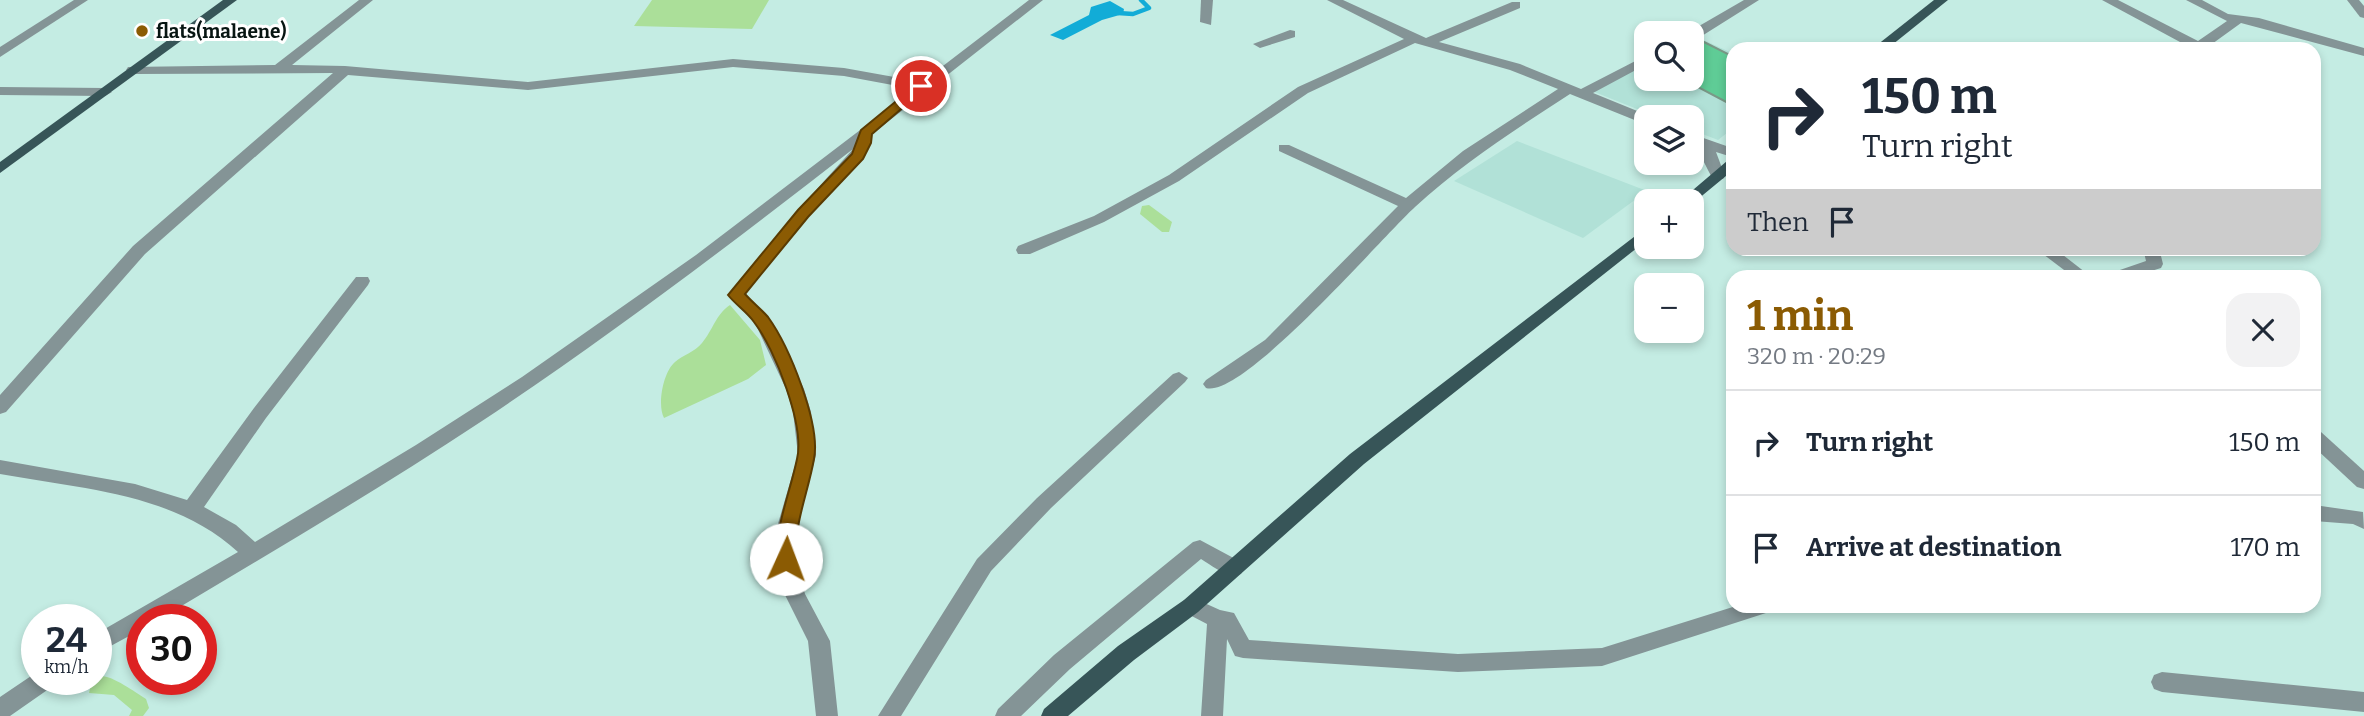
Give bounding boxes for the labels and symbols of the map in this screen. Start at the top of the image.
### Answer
place label: flats(malaene) [156,20,287,43]
marker: flats(malaene) [134,23,150,39]
pin [891,56,951,116]
position arrow [749,522,823,596]
speed limit sign: 30 [126,604,217,695]

